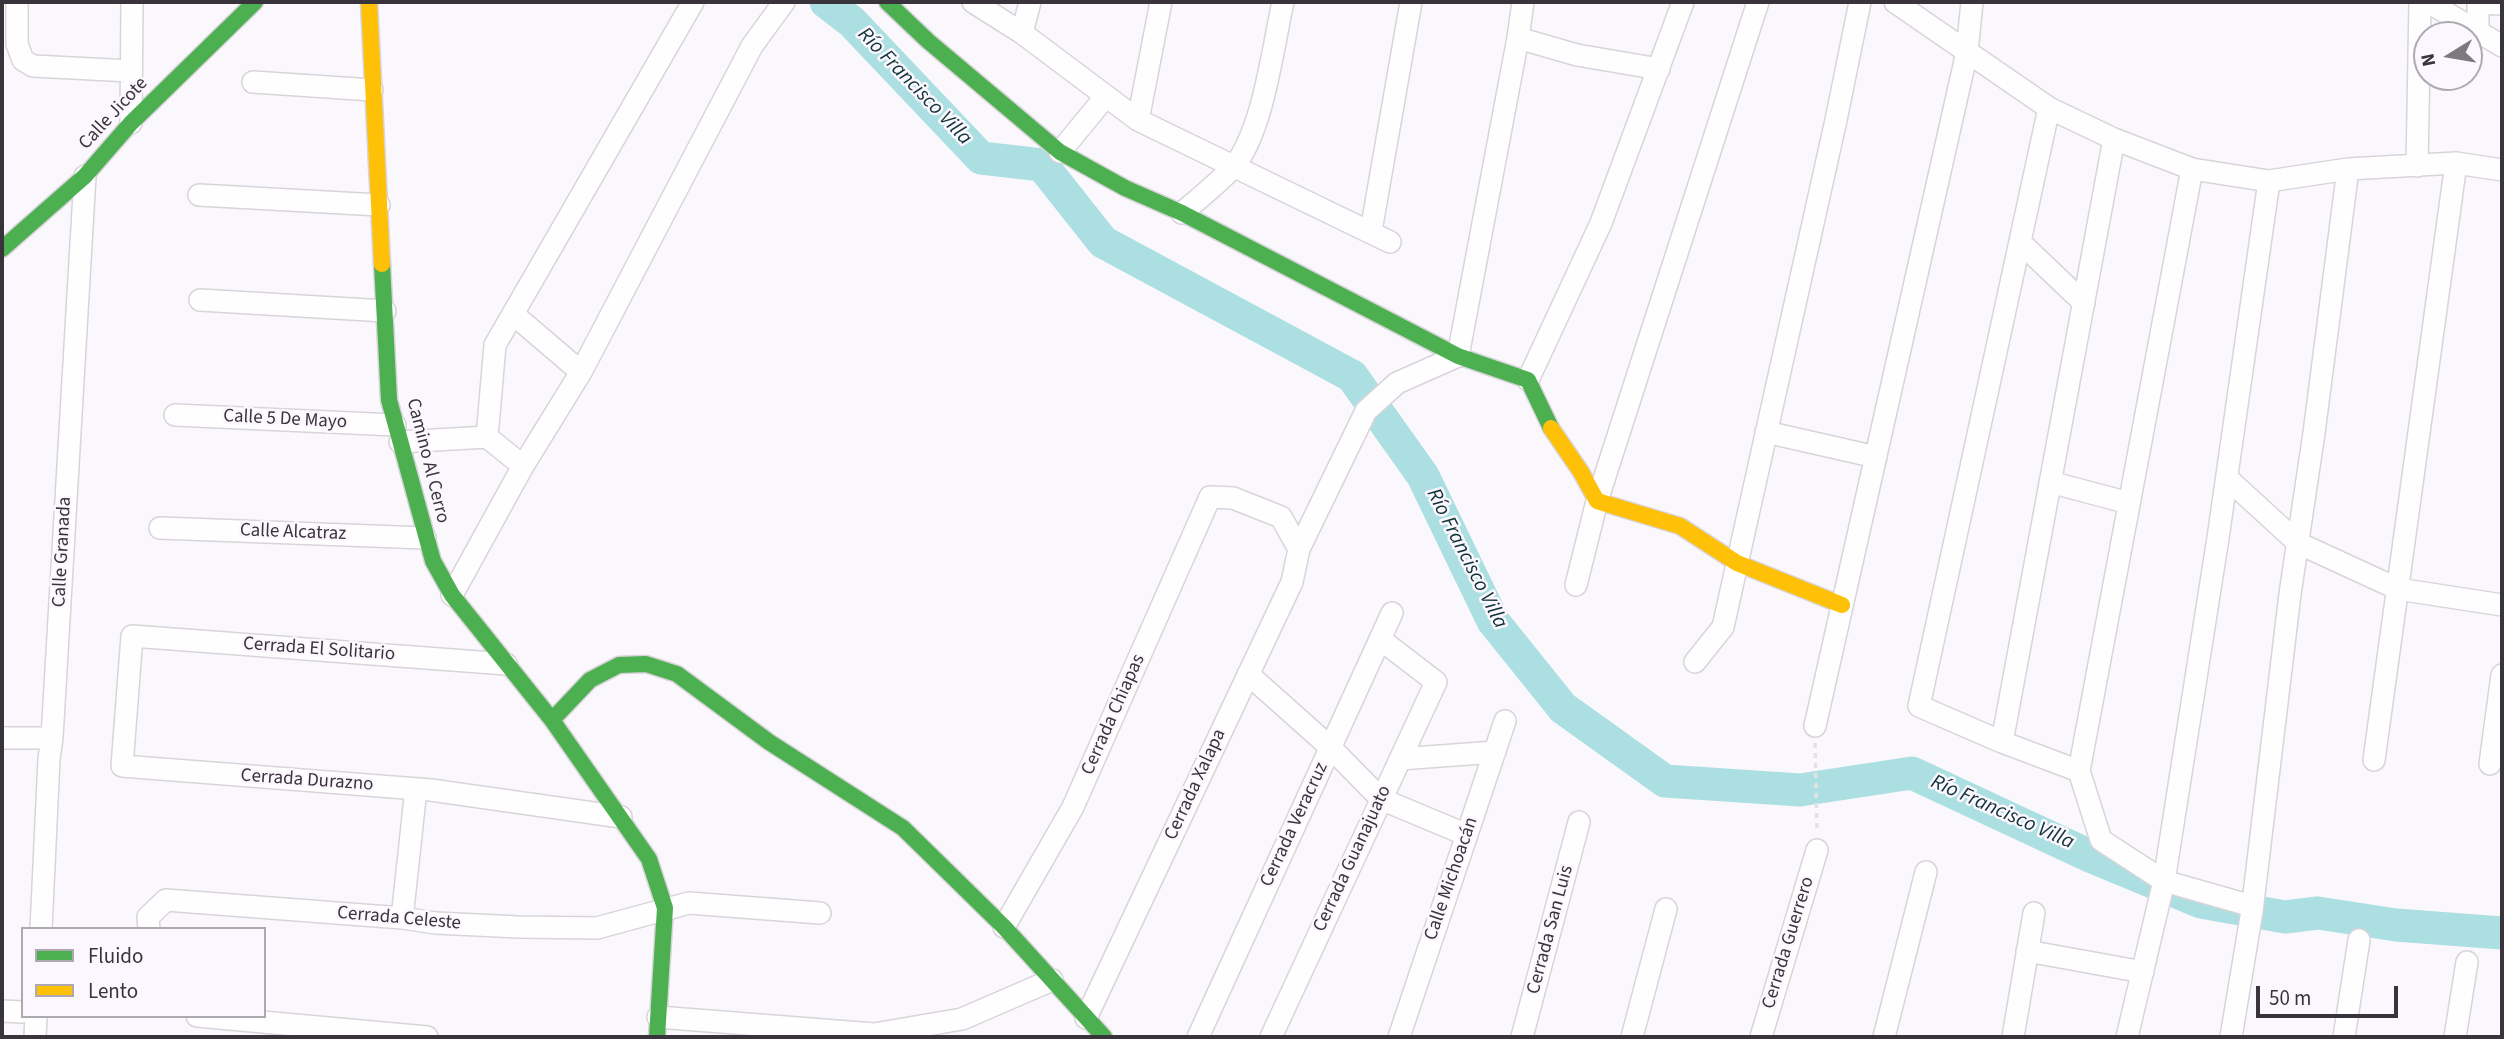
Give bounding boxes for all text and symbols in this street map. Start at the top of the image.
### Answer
north arrow [2413,21,2483,91]
water label: Río Francisco Villa [851,23,977,151]
text: N [2414,51,2443,69]
street label: Calle Jicote [75,73,153,155]
street label: Camino Al Cerro [400,396,454,526]
street label: Calle 5 De Mayo [222,405,348,435]
water label: Río Francisco Villa [1420,485,1512,633]
street label: Calle Granada [49,496,77,608]
street label: Calle Alcatraz [239,520,347,546]
street label: Cerrada El Solitario [242,633,396,667]
street label: Cerrada Chiapas [1077,651,1151,779]
street label: Cerrada Xalapa [1160,726,1232,844]
street label: Cerrada Veracruz [1256,759,1334,891]
street label: Cerrada Durazno [240,765,374,797]
water label: Río Francisco Villa [1927,770,2077,856]
street label: Cerrada Guanajuato [1309,782,1397,936]
street label: Calle Michoacán [1420,814,1484,944]
street label: Cerrada San Luis [1523,863,1579,997]
street label: Cerrada Guerrero [1758,874,1820,1012]
street label: Cerrada Celeste [336,902,462,936]
legend [21,927,266,1018]
text: Fluido [88,941,143,971]
scale bar [2259,972,2401,1016]
text: Lento [88,976,138,1006]
text: 50 m [2269,983,2311,1013]

